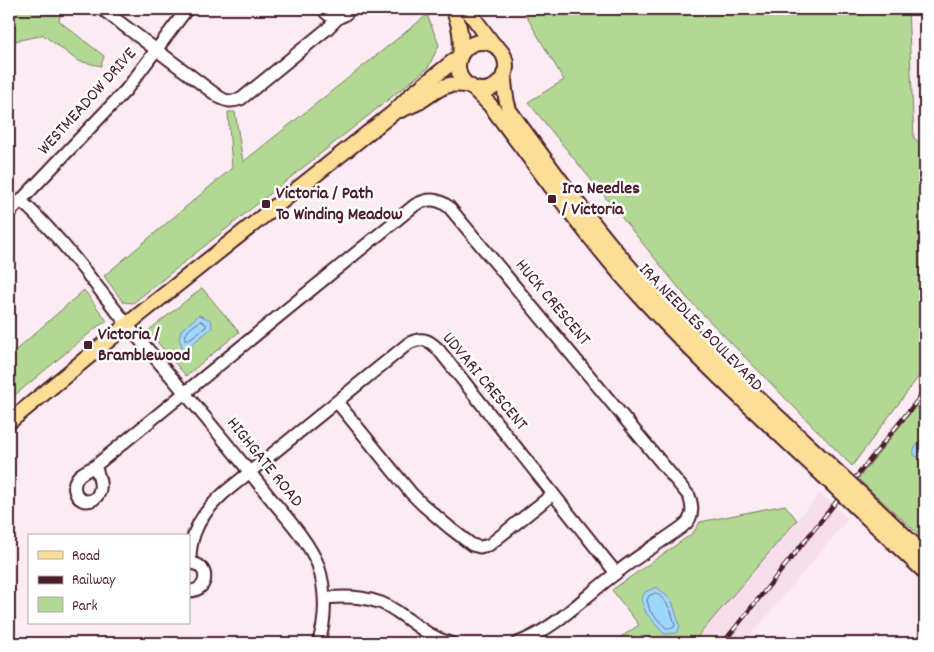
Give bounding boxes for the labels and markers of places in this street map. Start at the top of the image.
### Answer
place label: Ira Needles / Victoria [561,177,640,223]
place label: Victoria / Path To Winding Meadow [276,182,403,228]
marker: Ira Needles / Victoria [546,193,558,205]
marker: Victoria / Path To Winding Meadow [260,198,272,210]
place label: Victoria / Bramblewood [98,323,190,369]
marker: Victoria / Bramblewood [82,339,94,351]

